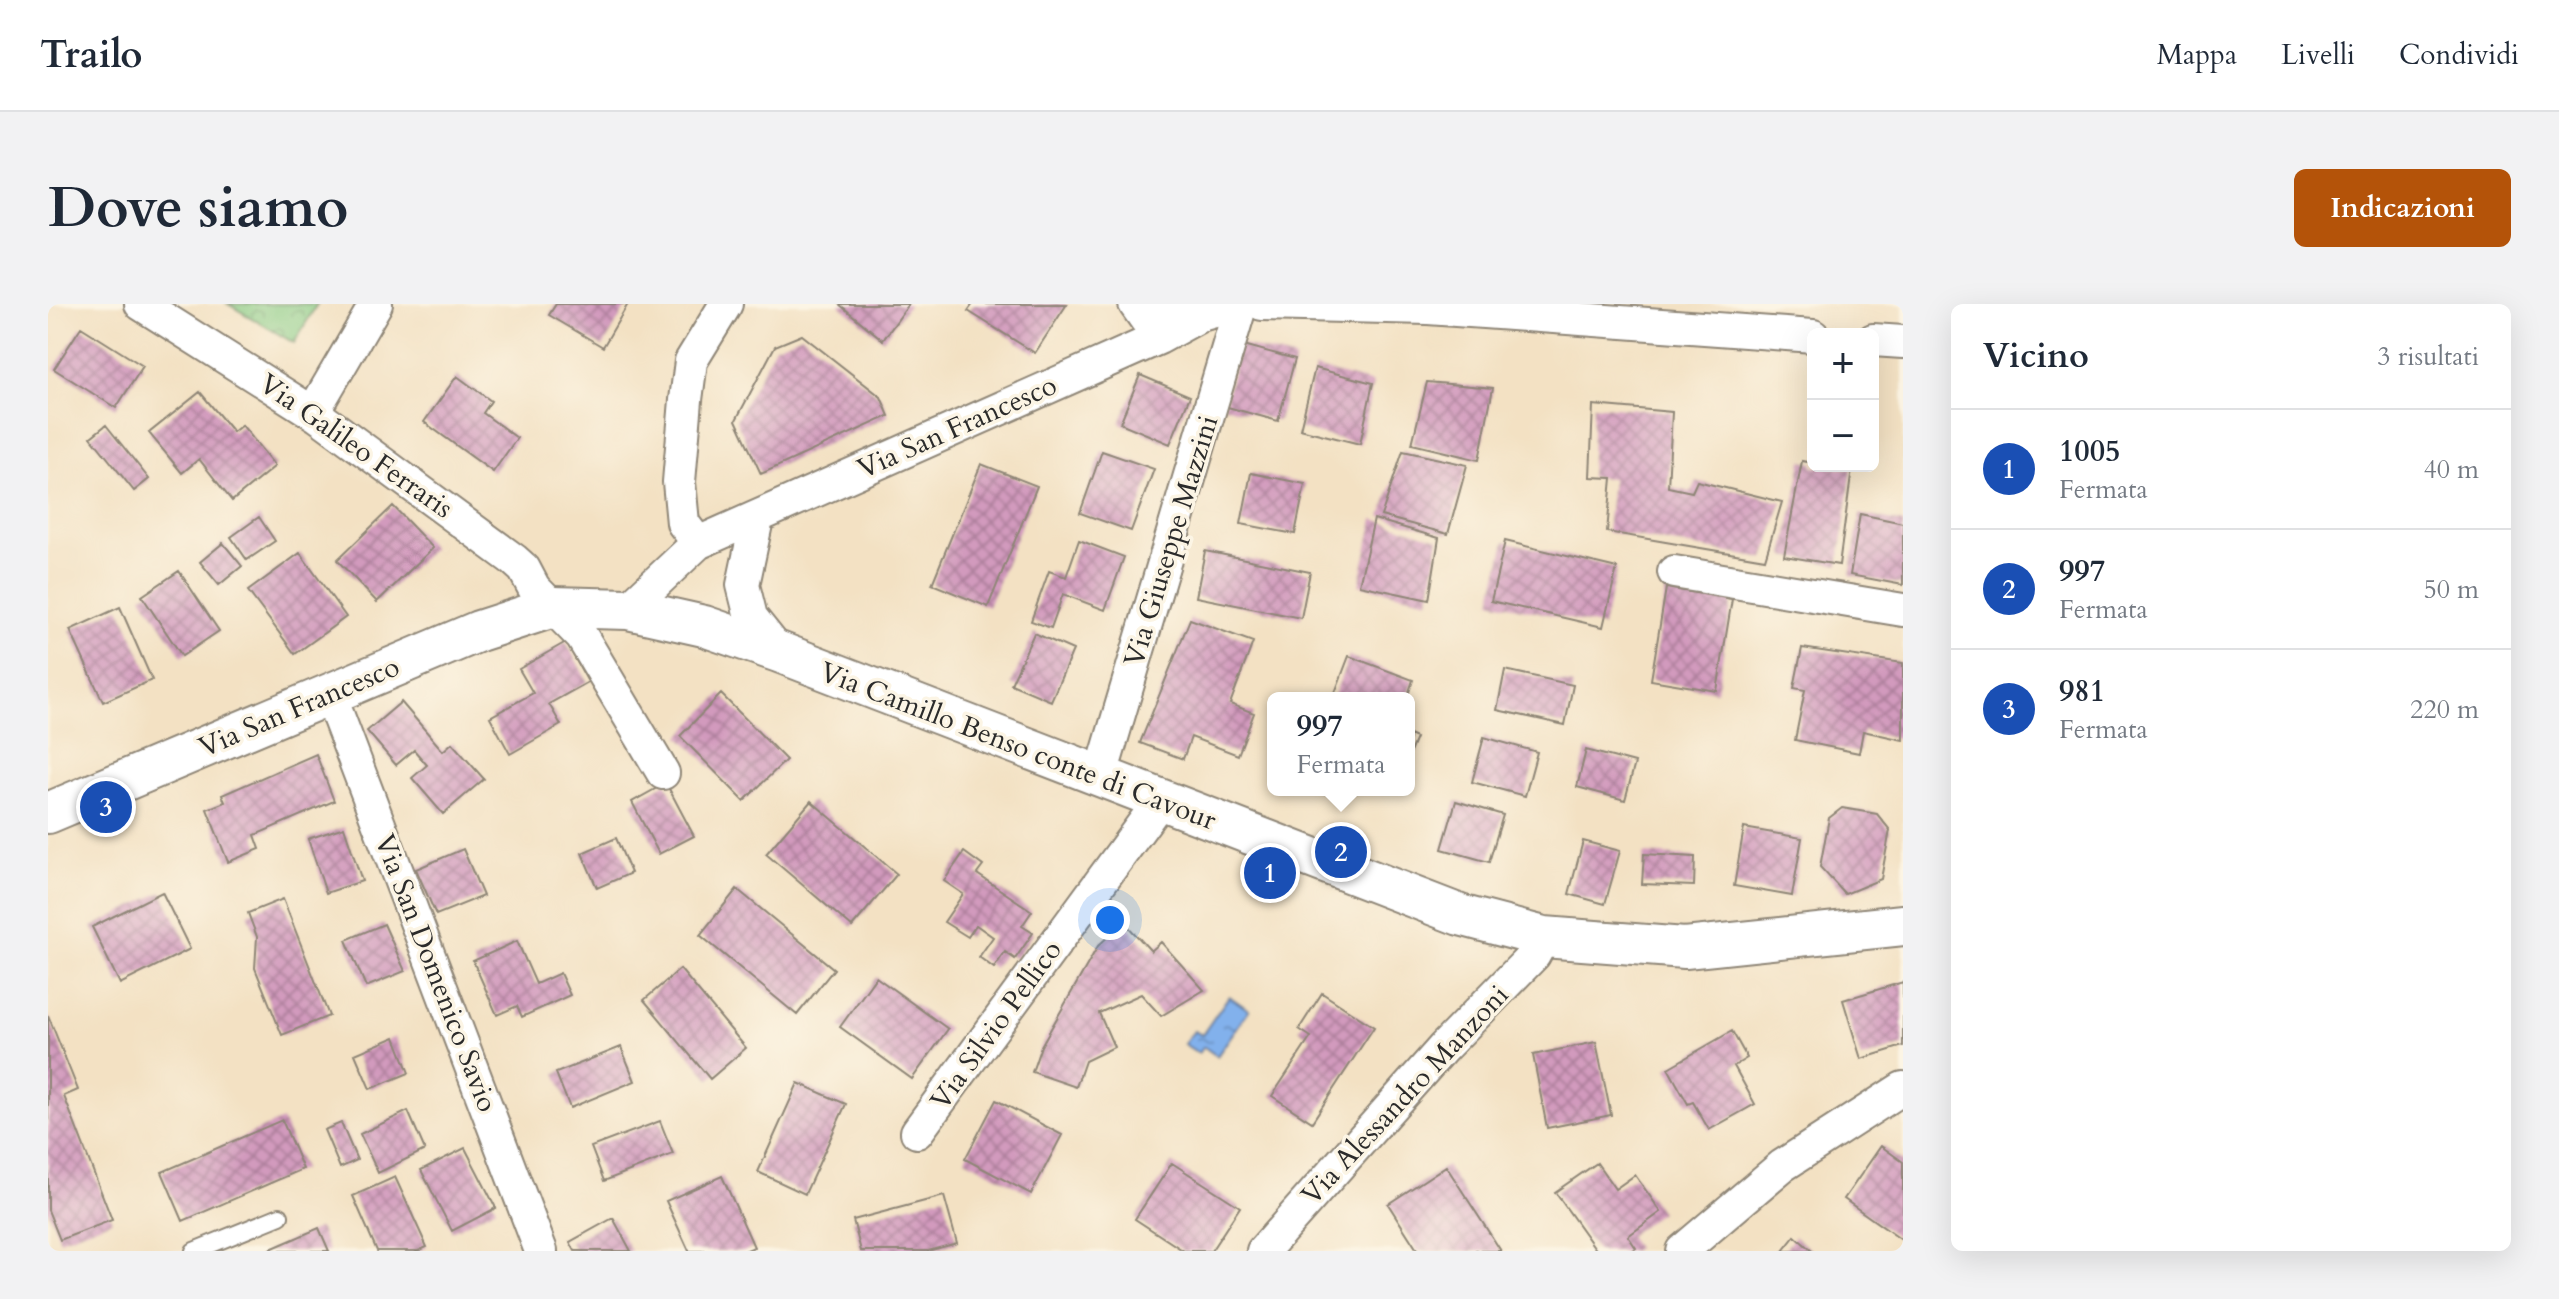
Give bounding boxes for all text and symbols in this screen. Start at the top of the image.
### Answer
text: Trailo [40,29,142,81]
text: Mappa [2157,36,2237,74]
text: Livelli [2281,36,2355,74]
text: Condividi [2399,36,2519,74]
button: Indicazioni [2294,169,2511,247]
text: Dove siamo [48,171,349,246]
map controls [1807,328,1879,472]
button: + [1807,328,1879,400]
text: Vicino [1983,333,2089,379]
text: 3 risultati [2377,339,2479,374]
street label: Via Galileo Ferraris [252,365,460,527]
street label: Via San Francesco [851,366,1063,488]
button: − [1807,400,1879,472]
street label: Via Giuseppe Mazzini [1115,411,1227,671]
text: 1005 [2059,431,2120,472]
text: 1 [2002,452,2016,487]
text: 40 m [2423,452,2479,487]
text: Fermata [2059,472,2148,507]
text: 997 [2059,551,2105,592]
text: 2 [2002,572,2016,607]
text: 50 m [2423,572,2479,607]
text: Fermata [2059,592,2148,627]
street label: Via San Francesco [193,648,405,766]
street label: Via Camillo Benso conte di Cavour [815,653,1222,840]
text: 981 [2059,671,2105,712]
popup [1267,692,1415,796]
text: 3 [2002,692,2016,727]
text: 220 m [2410,692,2479,727]
text: 997 [1297,706,1343,747]
text: Fermata [2059,712,2148,747]
text: Fermata [1297,747,1385,782]
pin: 3 [80,777,132,837]
pin: 2 [1315,822,1367,882]
street label: Via San Domenico Savio [366,829,506,1117]
pin: 1 [1244,843,1296,903]
your location [1090,900,1130,940]
street label: Via Silvio Pellico [922,932,1070,1118]
street label: Via Alessandro Manzoni [1293,977,1517,1213]

